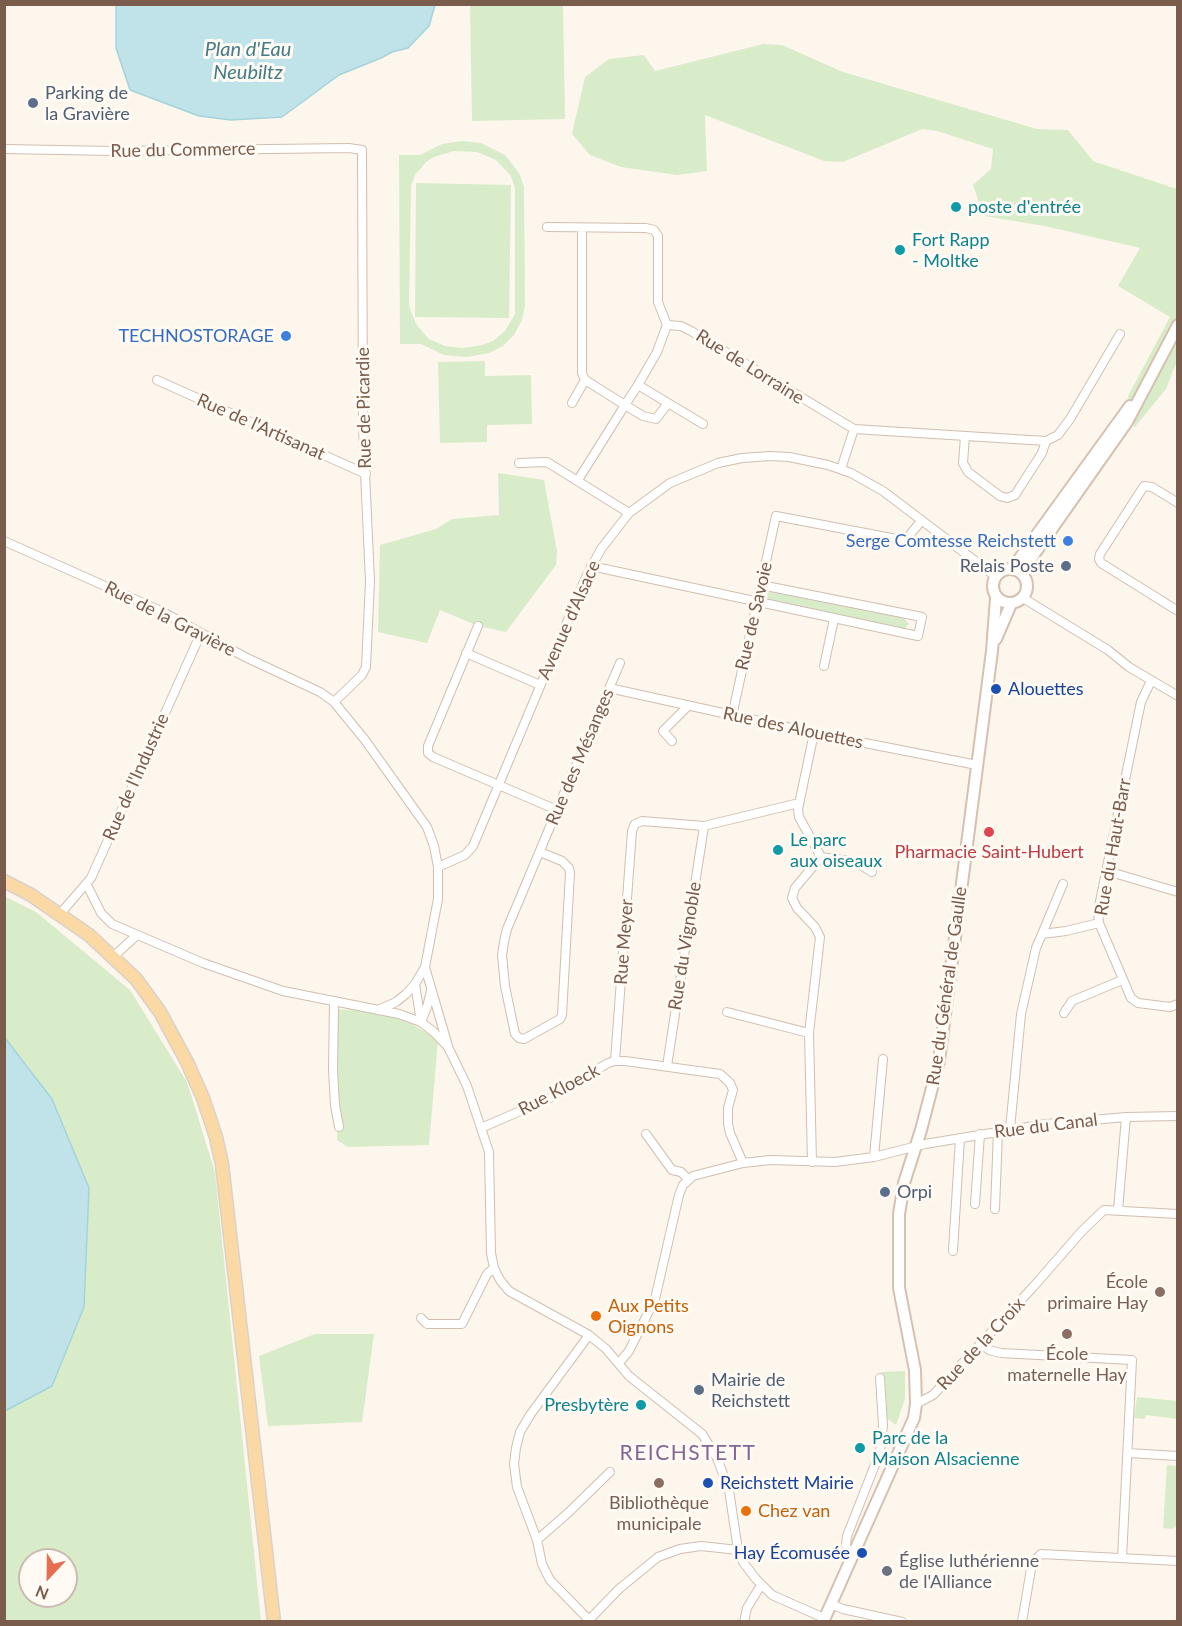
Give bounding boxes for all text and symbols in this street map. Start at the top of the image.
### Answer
water label: Plan d'Eau Neubiltz [205,38,291,85]
place label: Parking de la Gravière [45,82,130,124]
marker: Parking de la Gravière [26,96,40,110]
street label: Rue du Commerce [110,138,256,162]
place label: poste d'entrée [968,196,1081,218]
marker: poste d'entrée [949,200,963,214]
place label: Fort Rapp - Moltke [912,229,989,272]
marker: Fort Rapp - Moltke [893,243,907,257]
place label: TECHNOSTORAGE [118,325,274,347]
street label: Rue de Lorraine [692,325,808,409]
marker: TECHNOSTORAGE [279,329,293,343]
street label: Rue de Picardie [352,347,376,469]
street label: Rue de l'Artisanat [194,389,328,465]
place label: Serge Comtesse Reichstett [846,530,1056,552]
marker: Serge Comtesse Reichstett [1061,534,1075,548]
place label: Relais Poste [960,555,1054,577]
street label: Avenue d'Alsace [533,557,605,683]
marker: Relais Poste [1059,559,1073,573]
street label: Rue de Savoie [731,560,777,672]
street label: Rue de la Gravière [101,577,239,661]
place label: Alouettes [1008,678,1084,700]
marker: Alouettes [989,682,1003,696]
street label: Rue des Mésanges [541,685,619,829]
street label: Rue des Alouettes [721,703,865,753]
street label: Rue de l'Industrie [98,710,174,844]
street label: Rue du Haut-Barr [1090,777,1136,917]
marker: Pharmacie Saint-Hubert [982,825,996,839]
place label: Le parc aux oiseaux [790,829,882,872]
place label: Pharmacie Saint-Hubert [894,841,1084,863]
marker: Le parc aux oiseaux [771,843,785,857]
street label: Rue du Vignoble [664,880,706,1012]
street label: Rue du Général de Gaulle [922,885,972,1087]
street label: Rue Meyer [610,898,638,986]
street label: Rue Kloeck [515,1060,603,1120]
street label: Rue du Canal [993,1109,1099,1143]
place label: Orpi [897,1181,932,1203]
marker: Orpi [878,1185,892,1199]
place label: École primaire Hay [1047,1271,1148,1314]
marker: École primaire Hay [1153,1285,1167,1299]
street label: Rue de la Croix [933,1293,1029,1395]
place label: Aux Petits Oignons [608,1295,689,1338]
marker: Aux Petits Oignons [589,1309,603,1323]
marker: École maternelle Hay [1060,1327,1074,1341]
place label: École maternelle Hay [1007,1343,1127,1386]
place label: Mairie de Reichstett [711,1369,790,1412]
marker: Mairie de Reichstett [692,1383,706,1397]
place label: Presbytère [544,1394,629,1416]
marker: Presbytère [634,1398,648,1412]
place label: Parc de la Maison Alsacienne [872,1427,1020,1470]
district label: REICHSTETT [620,1440,756,1466]
marker: Parc de la Maison Alsacienne [853,1441,867,1455]
place label: Reichstett Mairie [720,1472,854,1494]
marker: Bibliothèque municipale [652,1476,666,1490]
marker: Reichstett Mairie [701,1476,715,1490]
place label: Bibliothèque municipale [609,1492,709,1534]
place label: Chez van [758,1500,830,1522]
marker: Chez van [739,1504,753,1518]
place label: Hay Écomusée [734,1542,850,1564]
marker: Hay Écomusée [855,1546,869,1560]
north arrow [18,1548,78,1608]
place label: Église luthérienne de l'Alliance [899,1550,1039,1592]
marker: Église luthérienne de l'Alliance [880,1564,894,1578]
text: N [33,1582,51,1604]

